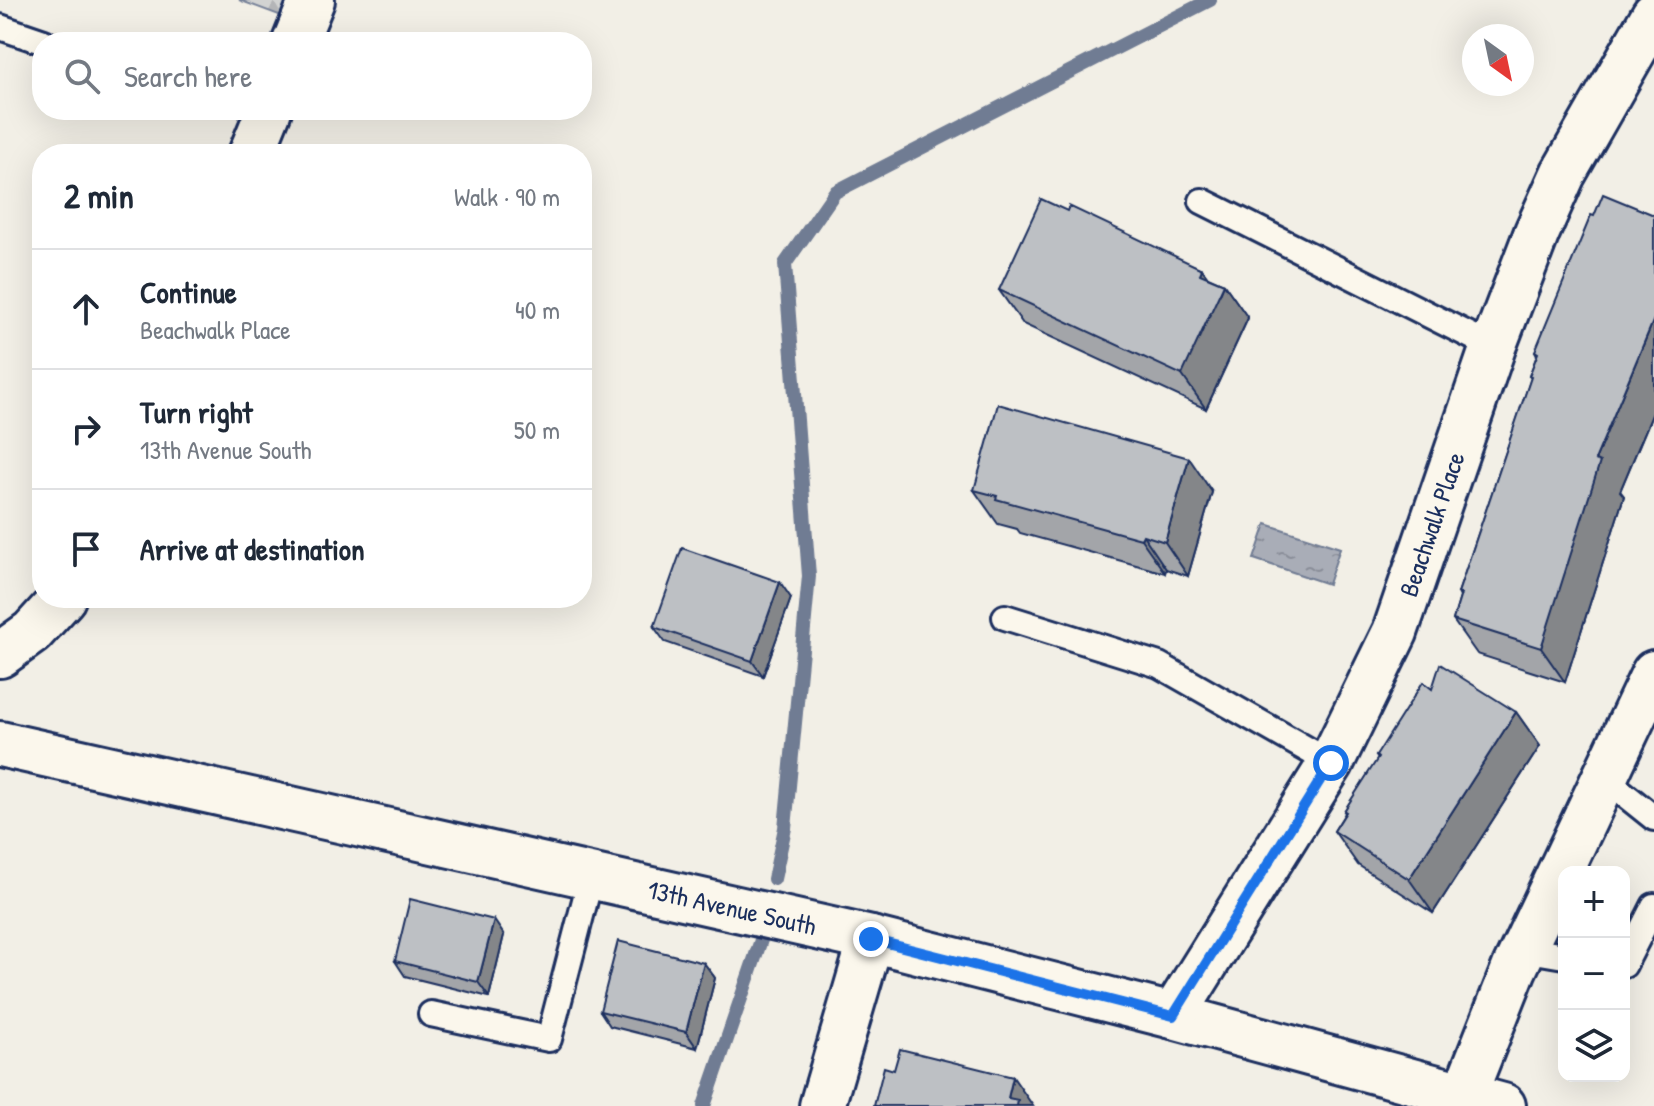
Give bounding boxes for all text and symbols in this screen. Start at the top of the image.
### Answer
north arrow [1462,24,1534,96]
search box [32,32,592,120]
icon: search [60,54,104,98]
text: Search here [124,56,252,96]
text: 2 min [64,173,134,219]
text: Walk · 90 m [454,179,560,214]
text: Continue [140,272,237,312]
icon: ahead [64,287,108,331]
text: 40 m [515,292,560,327]
text: Beachwalk Place [140,312,291,347]
text: Turn right [140,392,253,432]
icon: right [64,407,108,451]
text: 50 m [514,412,560,447]
text: 13th Avenue South [140,432,312,467]
street label: Beachwalk Place [1391,447,1473,601]
icon: arrive [64,527,108,571]
text: Arrive at destination [140,529,365,569]
route start [1313,745,1349,781]
map controls [1558,866,1630,1082]
button: + [1558,866,1630,938]
street label: 13th Avenue South [644,872,820,943]
route end [853,921,889,957]
button: − [1558,938,1630,1010]
button: layers [1558,1010,1630,1082]

